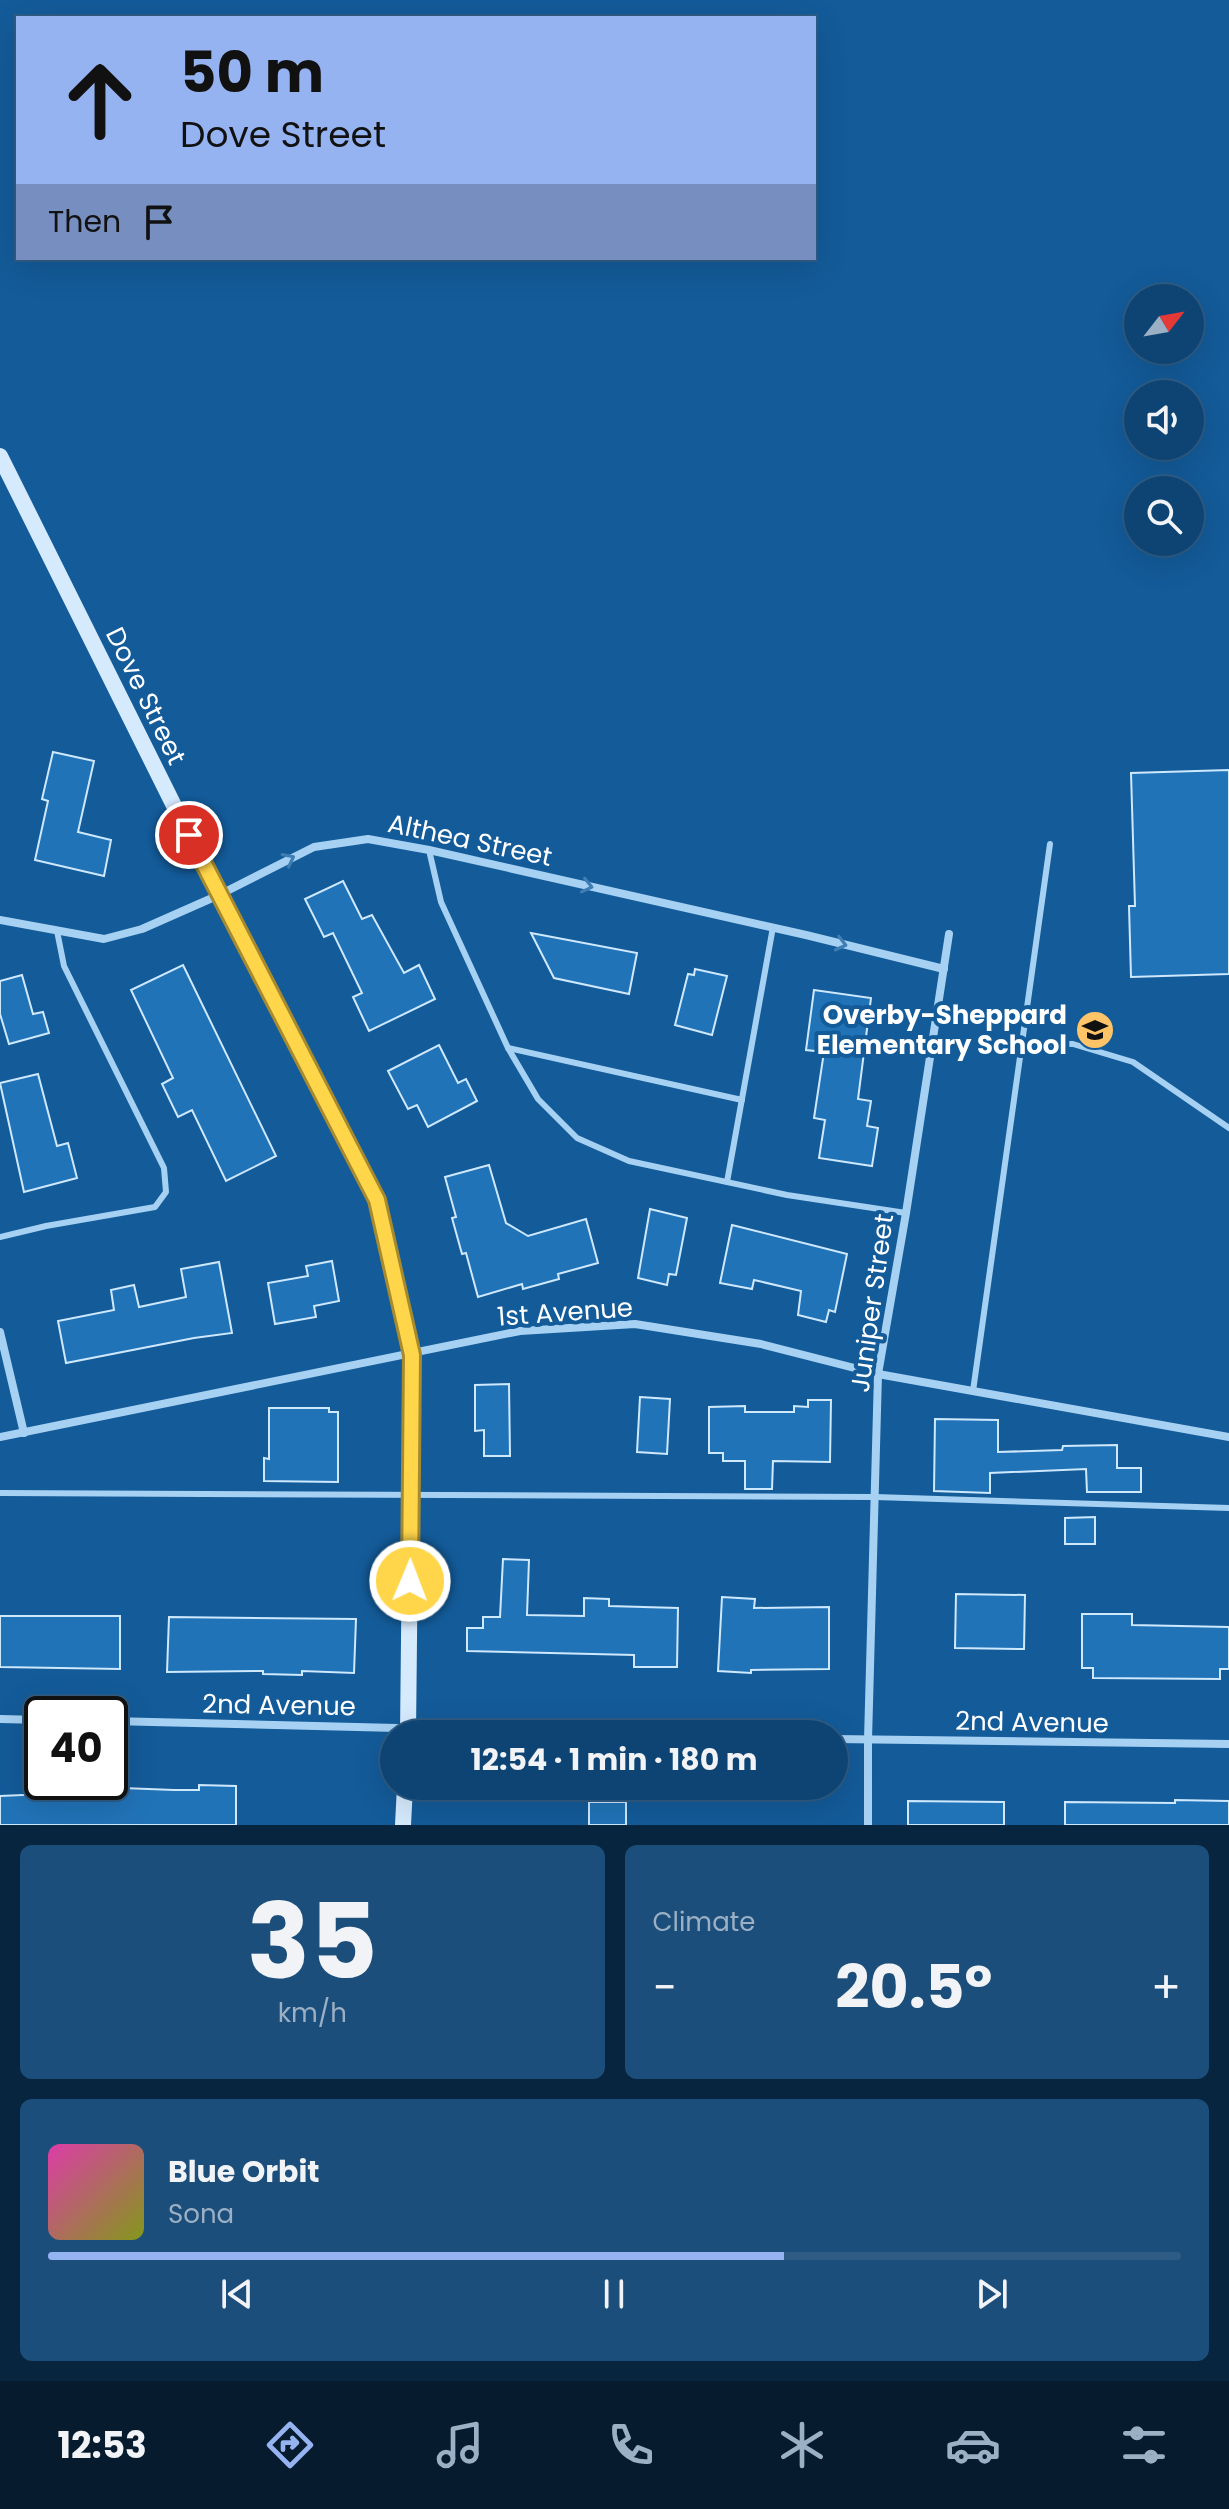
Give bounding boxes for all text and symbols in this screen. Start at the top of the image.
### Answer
text: 50 m [180,33,324,112]
icon: ahead [48,48,152,152]
text: Dove Street [180,109,386,160]
text: Then [48,200,121,243]
icon: arrive [137,200,181,244]
north arrow [1124,284,1204,364]
map controls [1124,284,1204,556]
button: sound [1124,380,1204,460]
button: search [1124,476,1204,556]
street label: Dove Street [97,621,195,771]
pin [155,801,223,869]
street label: Althea Street [385,805,555,875]
icon: arrive [167,813,211,857]
one-way arrow [280,854,295,869]
one-way arrow [580,877,594,894]
one-way arrow [833,934,847,951]
place label: Overby-Sheppard Elementary School [817,997,1067,1063]
school or university icon: Overby-Sheppard Elementary School [1074,1009,1116,1051]
street label: Juniper Street [842,1211,902,1395]
street label: 1st Avenue [496,1289,634,1335]
position arrow [368,1539,452,1623]
street label: 2nd Avenue [202,1686,356,1724]
speed limit sign: 40 [24,1696,128,1800]
street label: 2nd Avenue [955,1703,1109,1741]
text: 12:54 · 1 min · 180 m [470,1738,758,1781]
text: 35 [247,1869,378,2014]
text: Climate [653,1904,755,1940]
text: 20.5° [835,1945,992,2029]
text: − [653,1957,677,2018]
text: + [1151,1957,1181,2018]
text: km/h [278,1995,347,2031]
text: Blue Orbit [168,2150,320,2193]
text: Sona [168,2196,234,2232]
icon: previous [215,2272,259,2316]
icon: pause [592,2272,636,2316]
icon: next [970,2272,1014,2316]
icon: directions [262,2417,318,2473]
icon: music [432,2417,488,2473]
icon: phone [603,2417,659,2473]
icon: climate [774,2417,830,2473]
icon: car [945,2417,1001,2473]
icon: filters [1116,2417,1172,2473]
text: 12:53 [57,2420,147,2471]

